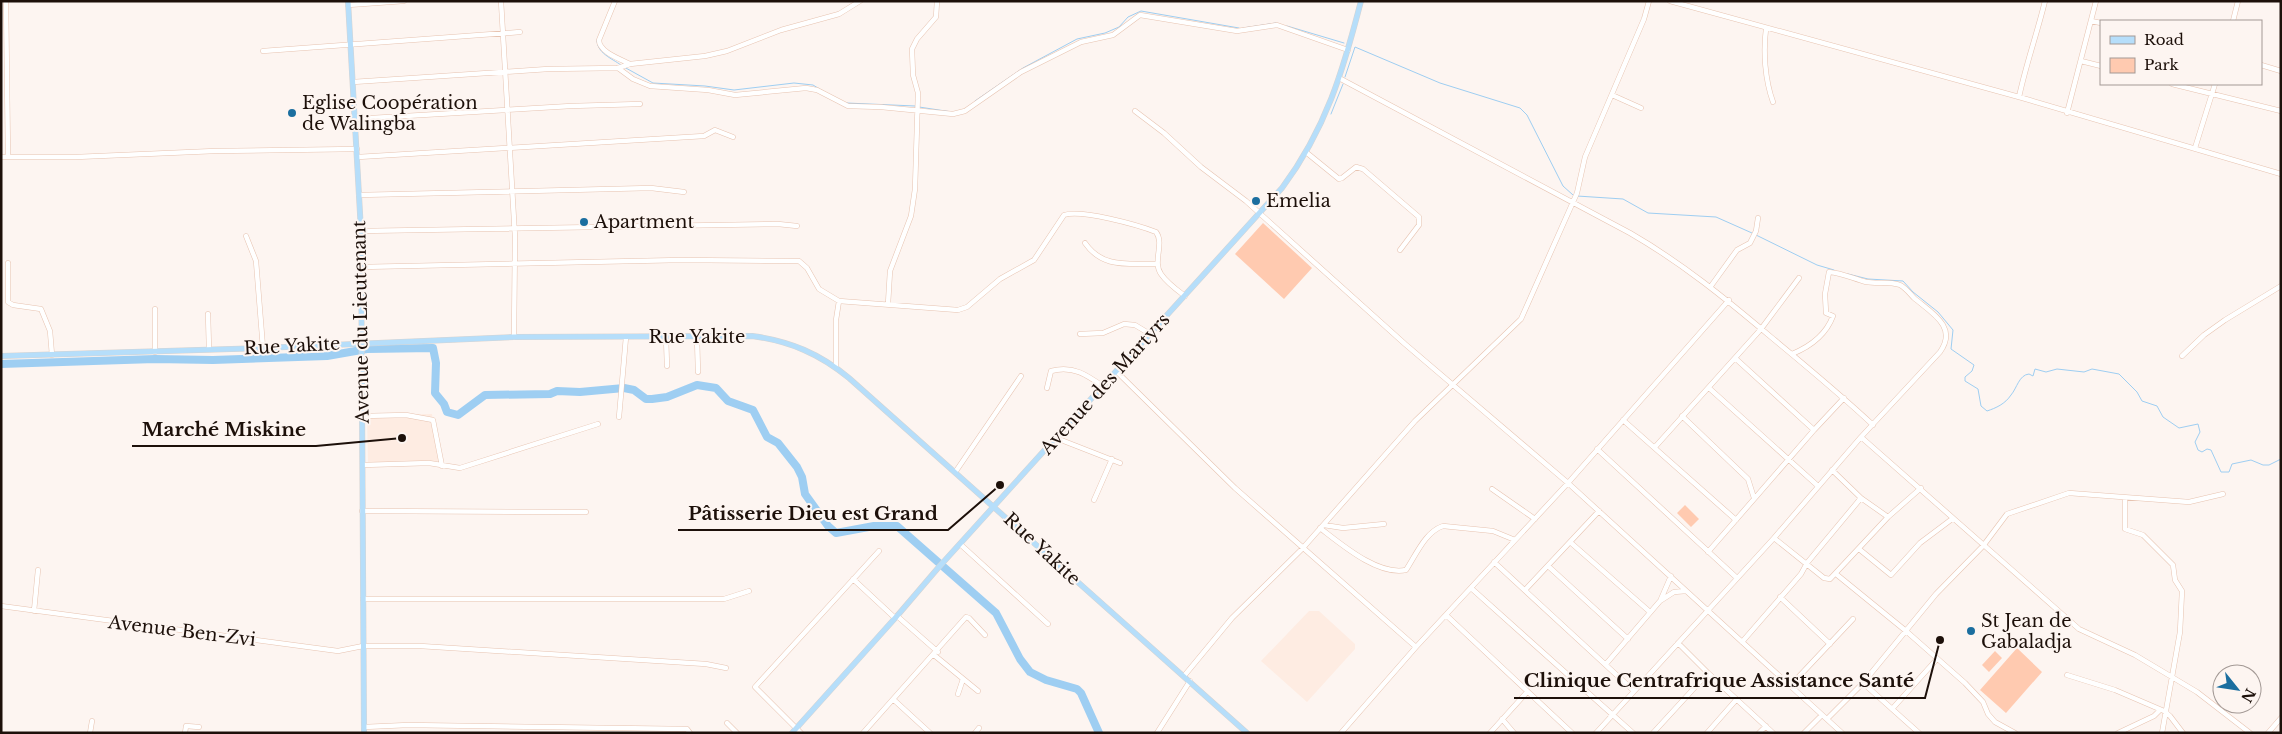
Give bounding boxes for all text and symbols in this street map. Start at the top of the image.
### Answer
legend [2100,20,2262,85]
text: Road [2144,30,2184,49]
text: Park [2144,55,2180,74]
place label: Eglise Coopération de Walingba [302,92,478,135]
marker: Eglise Coopération de Walingba [286,107,298,119]
place label: Emelia [1266,190,1331,212]
marker: Emelia [1250,195,1262,207]
place label: Apartment [593,211,695,233]
marker: Apartment [578,216,590,228]
street label: Avenue du Lieutenant [348,220,374,425]
street label: Avenue des Martyrs [1035,309,1174,460]
street label: Rue Yakite [649,326,745,348]
street label: Rue Yakite [243,332,341,360]
callout: Marché Miskine [132,412,316,446]
text: Marché Miskine [142,418,306,441]
callout: Pâtisserie Dieu est Grand [678,496,948,530]
text: Pâtisserie Dieu est Grand [688,502,938,525]
street label: Rue Yakite [999,508,1085,590]
place label: St Jean de Gabaladja [1981,610,2072,653]
street label: Avenue Ben-Zvi [106,611,257,651]
marker: St Jean de Gabaladja [1965,625,1977,637]
callout: Clinique Centrafrique Assistance Santé [1514,664,1925,698]
north arrow [2212,664,2262,714]
text: Clinique Centrafrique Assistance Santé [1524,669,1914,692]
text: N [2237,685,2259,706]

